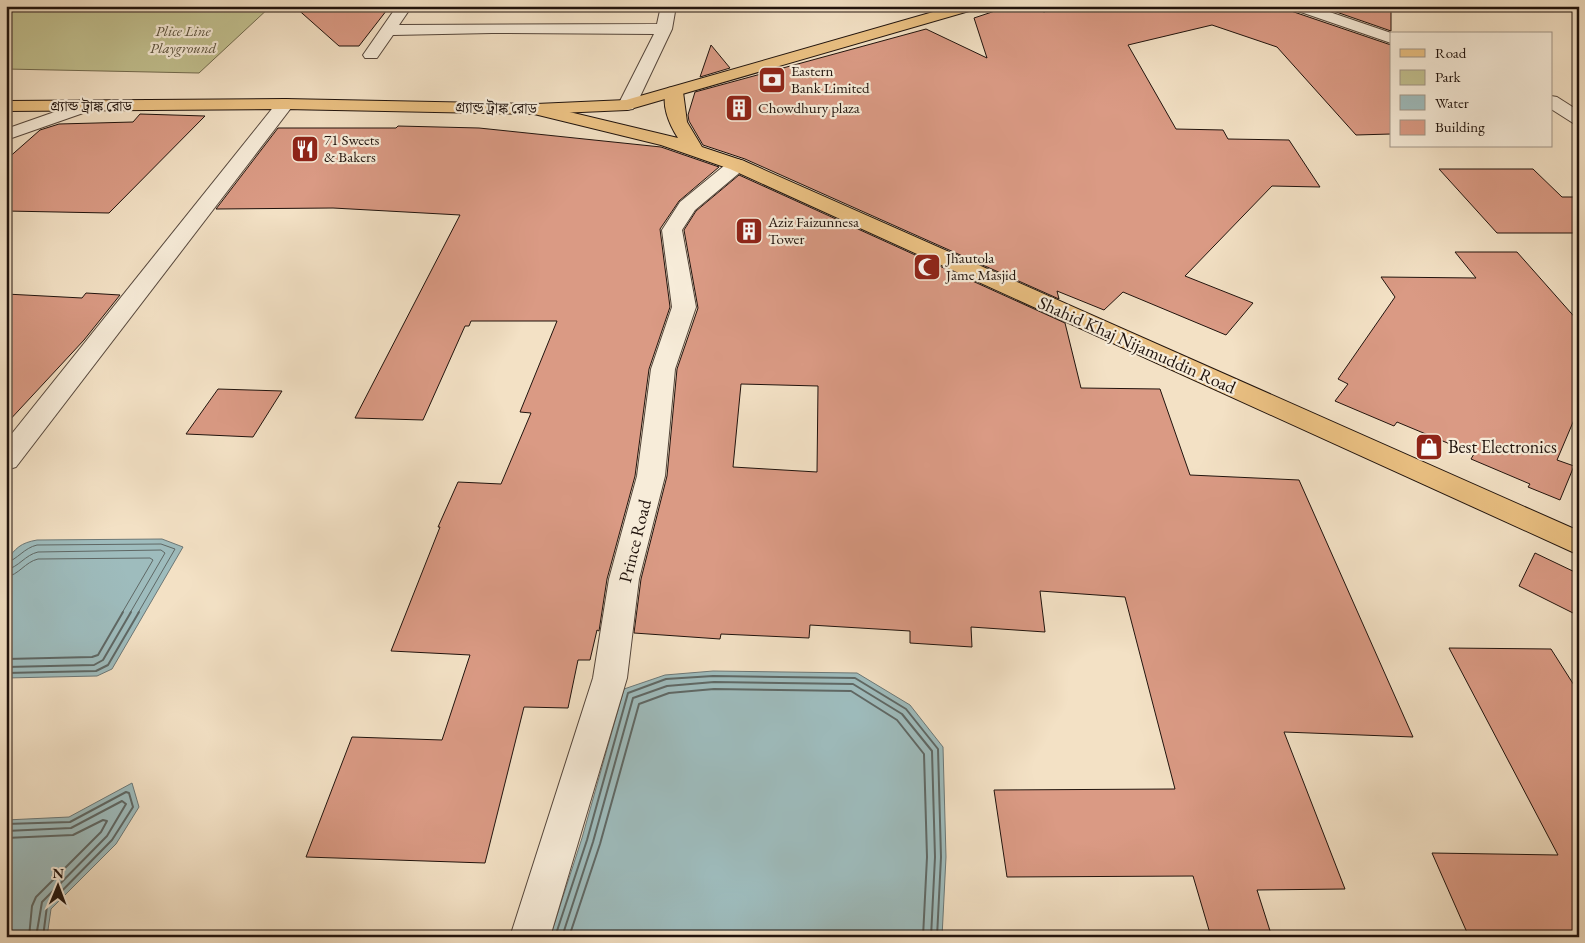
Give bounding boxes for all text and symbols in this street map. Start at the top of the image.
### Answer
park label: Plice Line Playground [150,21,217,57]
legend [1390,32,1552,148]
text: Road [1435,43,1467,62]
place label: Eastern Bank Limited [791,61,870,97]
bank icon: Eastern Bank Limited [757,65,787,95]
text: Park [1435,67,1462,86]
building icon: Chowdhury plaza [724,93,754,123]
text: Water [1435,93,1469,112]
street label: গ্র্যান্ড ট্রাঙ্ক রোড [50,96,133,115]
street label: গ্র্যান্ড ট্রাঙ্ক রোড [455,97,538,118]
place label: Chowdhury plaza [758,98,860,117]
text: Building [1435,117,1485,136]
place label: 71 Sweets & Bakers [324,130,380,166]
restaurant icon: 71 Sweets & Bakers [290,134,320,164]
place label: Aziz Faizunnesa Tower [767,212,859,248]
building icon: Aziz Faizunnesa Tower [734,216,764,246]
place label: Jhautola Jame Masjid [944,248,1017,284]
mosque icon: Jhautola Jame Masjid [912,252,942,282]
street label: Shahid Khaj Nijamuddin Road [1035,290,1241,399]
shop icon: Best Electronics [1414,432,1444,462]
place label: Best Electronics [1448,435,1557,458]
street label: Prince Road [613,496,656,585]
north arrow [32,860,82,910]
text: N [52,864,65,882]

